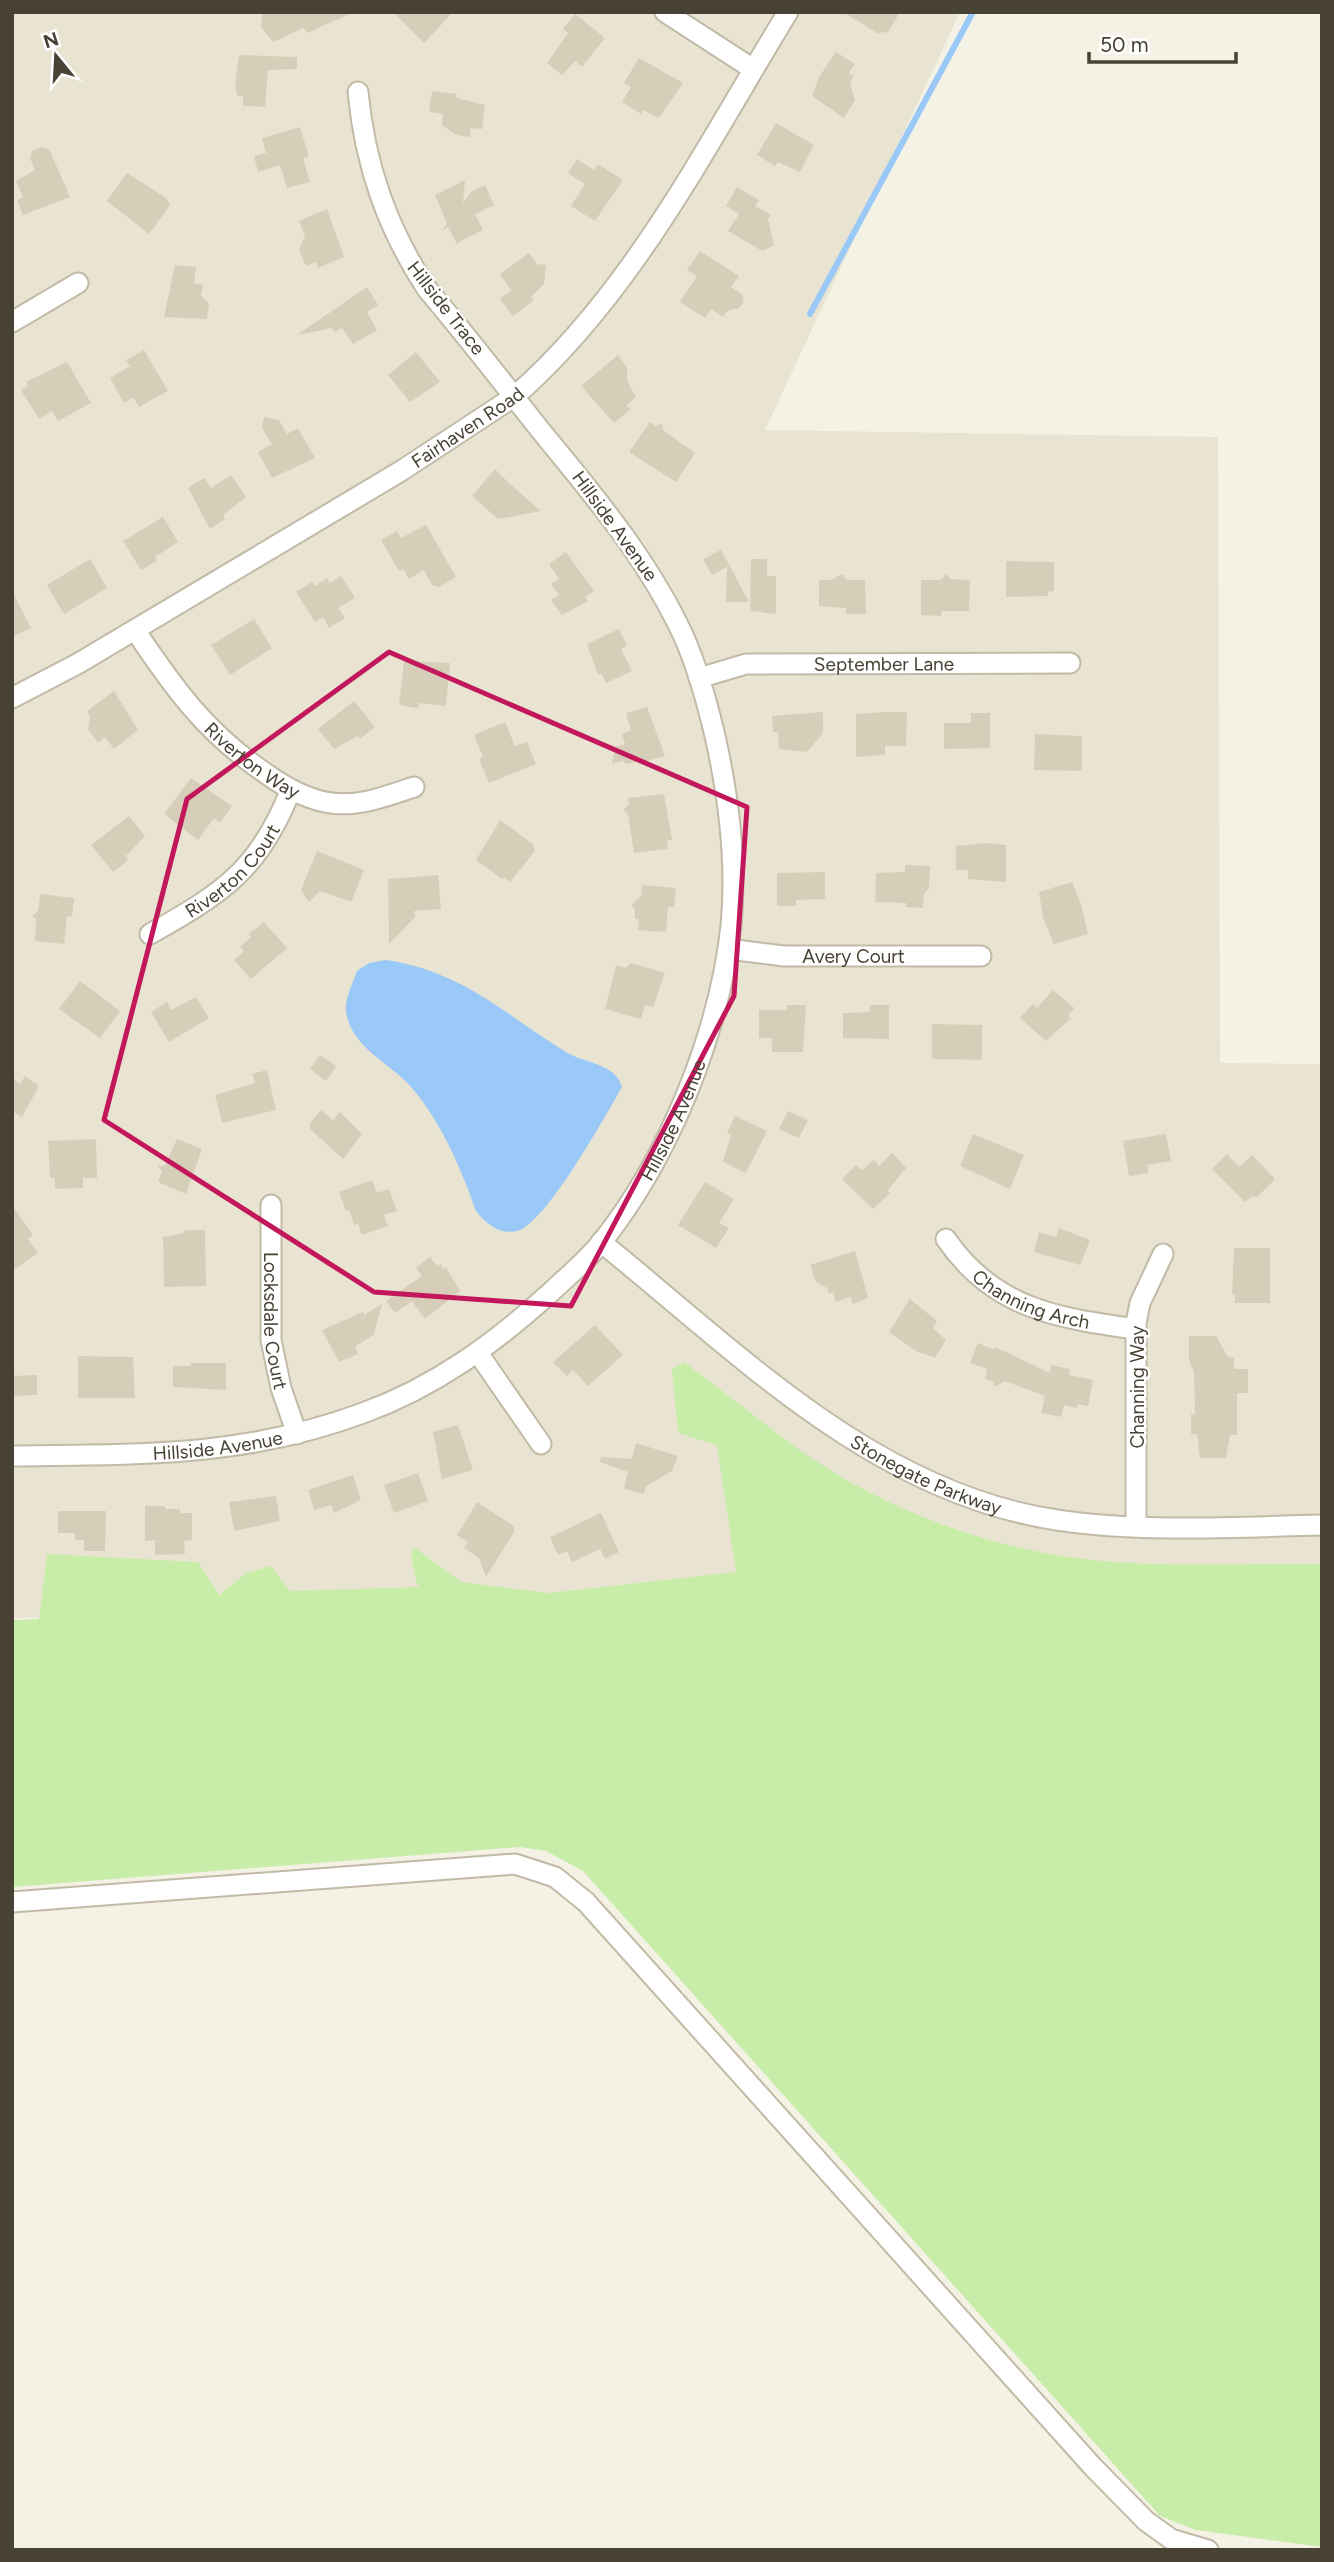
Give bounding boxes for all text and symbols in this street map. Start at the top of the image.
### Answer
north arrow [21,21,91,91]
scale bar [1089,21,1236,65]
text: N [40,27,61,54]
text: 50 m [1100,32,1149,57]
street label: Hillside Trace [402,256,490,360]
street label: Fairhaven Road [407,382,529,473]
street label: Hillside Avenue [567,466,663,586]
street label: September Lane [814,652,954,675]
street label: Riverton Way [200,717,304,803]
street label: Riverton Court [181,820,284,922]
street label: Avery Court [802,945,905,968]
street label: Hillside Avenue [635,1056,710,1185]
street label: Locksdale Court [260,1252,292,1391]
street label: Channing Arch [968,1264,1092,1333]
street label: Channing Way [1126,1325,1149,1449]
street label: Hillside Avenue [152,1426,285,1465]
street label: Stonegate Parkway [846,1430,1004,1519]

